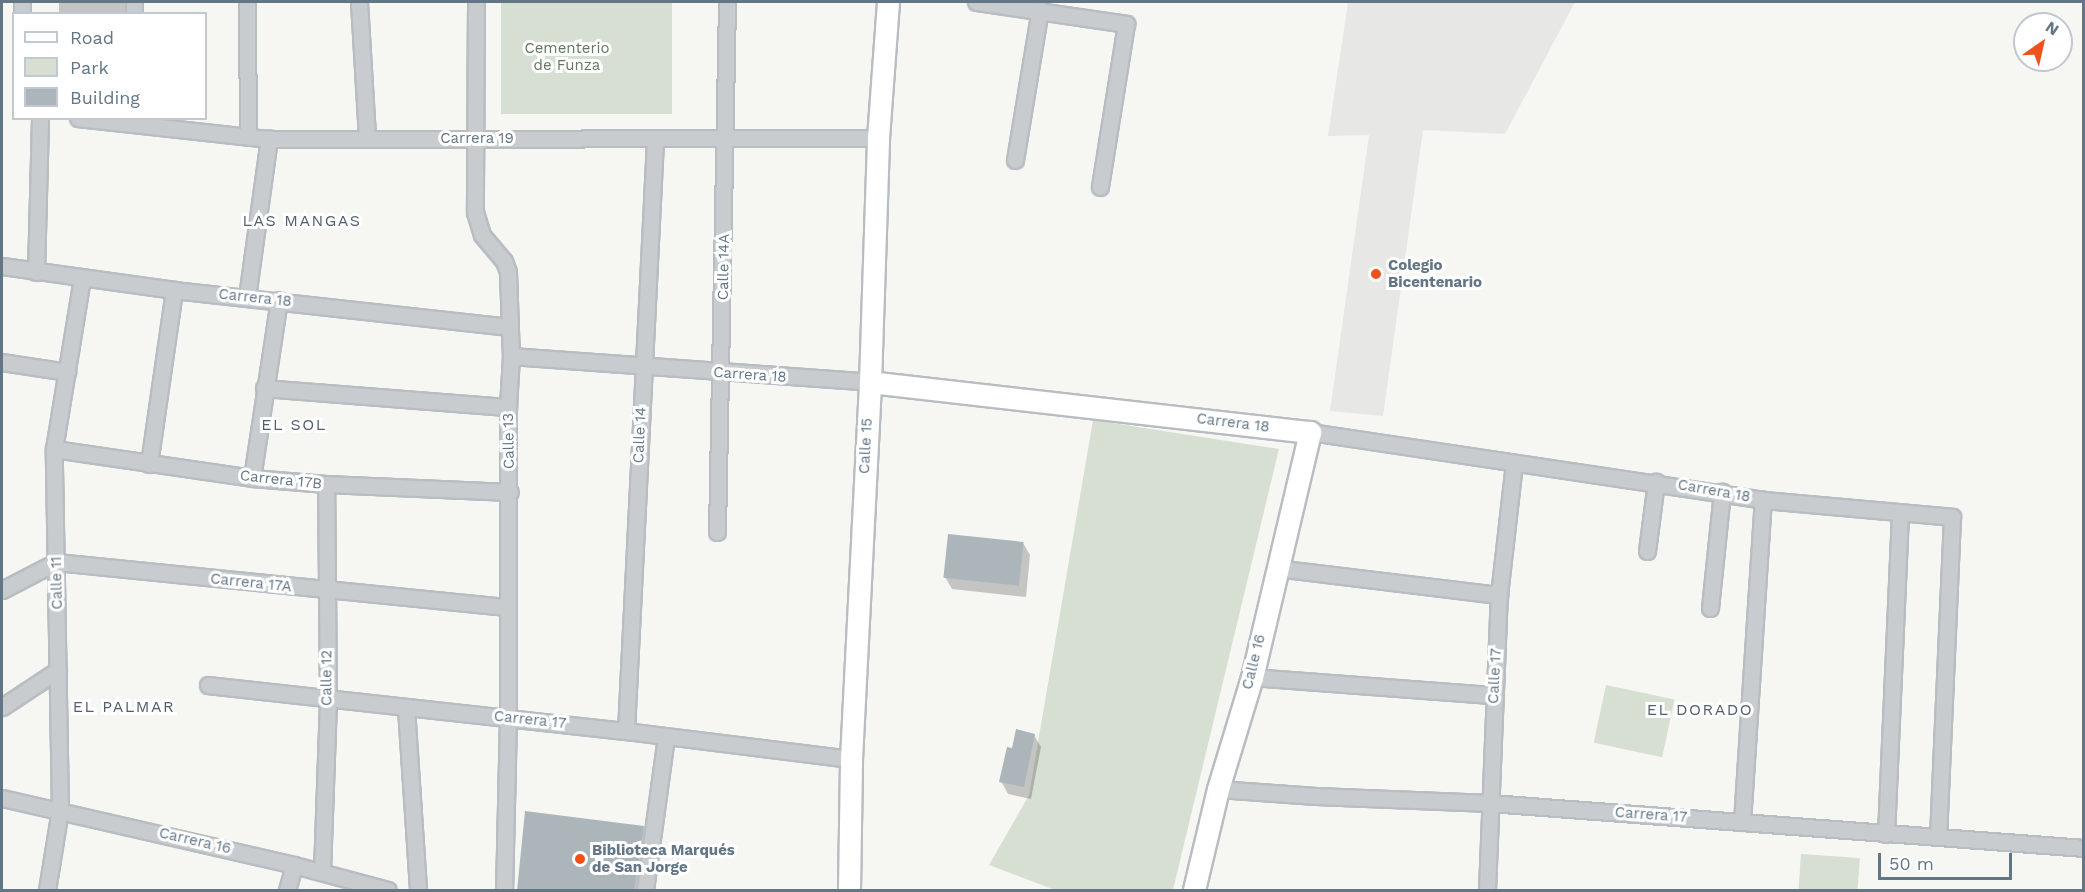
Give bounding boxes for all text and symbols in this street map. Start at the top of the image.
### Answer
legend [12,12,207,120]
north arrow [2013,12,2073,72]
text: N [2042,17,2062,40]
text: Road [70,27,114,48]
park label: Cementerio de Funza [524,39,610,74]
text: Park [70,57,109,78]
text: Building [70,87,140,108]
street label: Carrera 19 [440,130,514,148]
district label: LAS MANGAS [243,211,361,231]
street label: Calle 14A [714,234,734,300]
place label: Colegio Bicentenario [1388,256,1482,291]
marker: Colegio Bicentenario [1369,267,1383,281]
street label: Carrera 18 [217,285,293,311]
street label: Carrera 18 [712,363,788,387]
street label: Calle 14 [630,406,650,464]
street label: Carrera 18 [1195,410,1271,436]
street label: Calle 13 [500,413,518,469]
district label: EL SOL [261,415,327,435]
street label: Calle 15 [856,417,876,475]
street label: Carrera 17B [239,467,323,493]
street label: Carrera 18 [1676,476,1752,506]
street label: Calle 11 [48,556,66,610]
street label: Carrera 17A [209,570,293,596]
street label: Calle 16 [1238,632,1270,692]
street label: Calle 17 [1485,648,1505,704]
street label: Calle 12 [318,650,336,706]
district label: EL PALMAR [73,697,175,717]
district label: EL DORADO [1647,700,1753,720]
street label: Carrera 17 [493,707,567,733]
street label: Carrera 17 [1614,803,1688,827]
street label: Carrera 16 [157,824,233,858]
place label: Biblioteca Marqués de San Jorge [592,841,735,876]
scale bar [1881,841,2014,879]
marker: Biblioteca Marqués de San Jorge [573,852,587,866]
text: 50 m [1889,853,1934,874]

